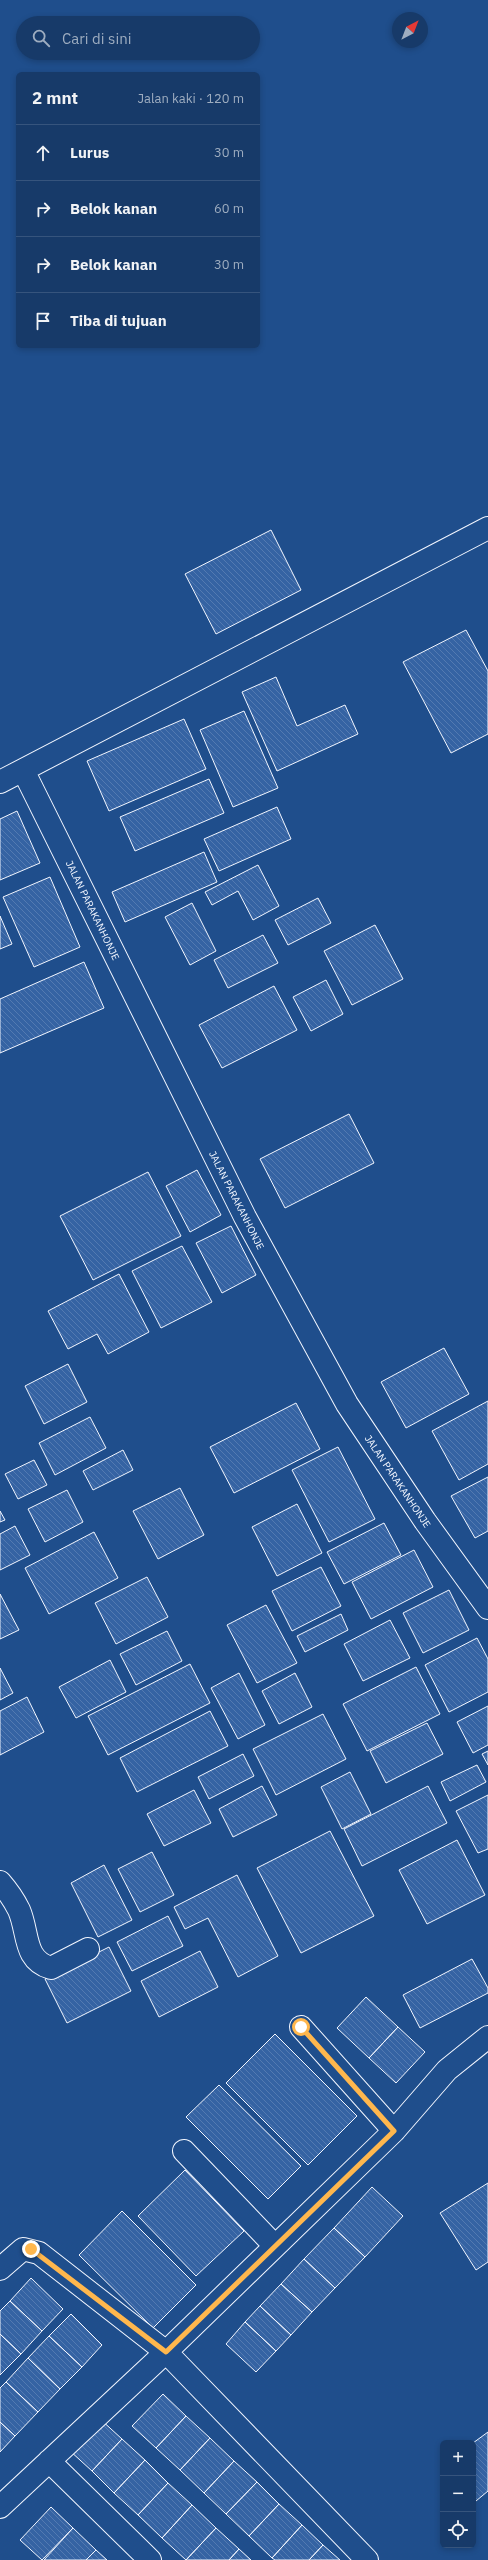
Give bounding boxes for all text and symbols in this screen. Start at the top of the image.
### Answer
north arrow [392,12,428,48]
search box [16,16,260,60]
icon: search [30,27,52,49]
text: Cari di sini [62,29,131,48]
text: 2 mnt [32,87,78,109]
text: Jalan kaki · 120 m [137,90,244,107]
icon: ahead [32,142,54,164]
text: Lurus [70,143,109,162]
text: 30 m [214,144,244,161]
icon: right [32,198,54,220]
text: Belok kanan [70,199,157,218]
text: 60 m [214,200,244,217]
icon: right [32,254,54,276]
text: Belok kanan [70,255,157,274]
text: 30 m [214,256,244,273]
icon: arrive [32,310,54,332]
text: Tiba di tujuan [70,311,167,330]
street label: JALAN PARAKANHONJE [63,858,122,962]
street label: JALAN PARAKANHONJE [206,1149,267,1252]
street label: JALAN PARAKANHONJE [362,1432,434,1530]
route start [292,2018,310,2036]
route end [22,2240,40,2258]
map controls [440,2440,476,2548]
button: + [440,2440,476,2476]
button: − [440,2476,476,2512]
button: locate [440,2512,476,2548]

